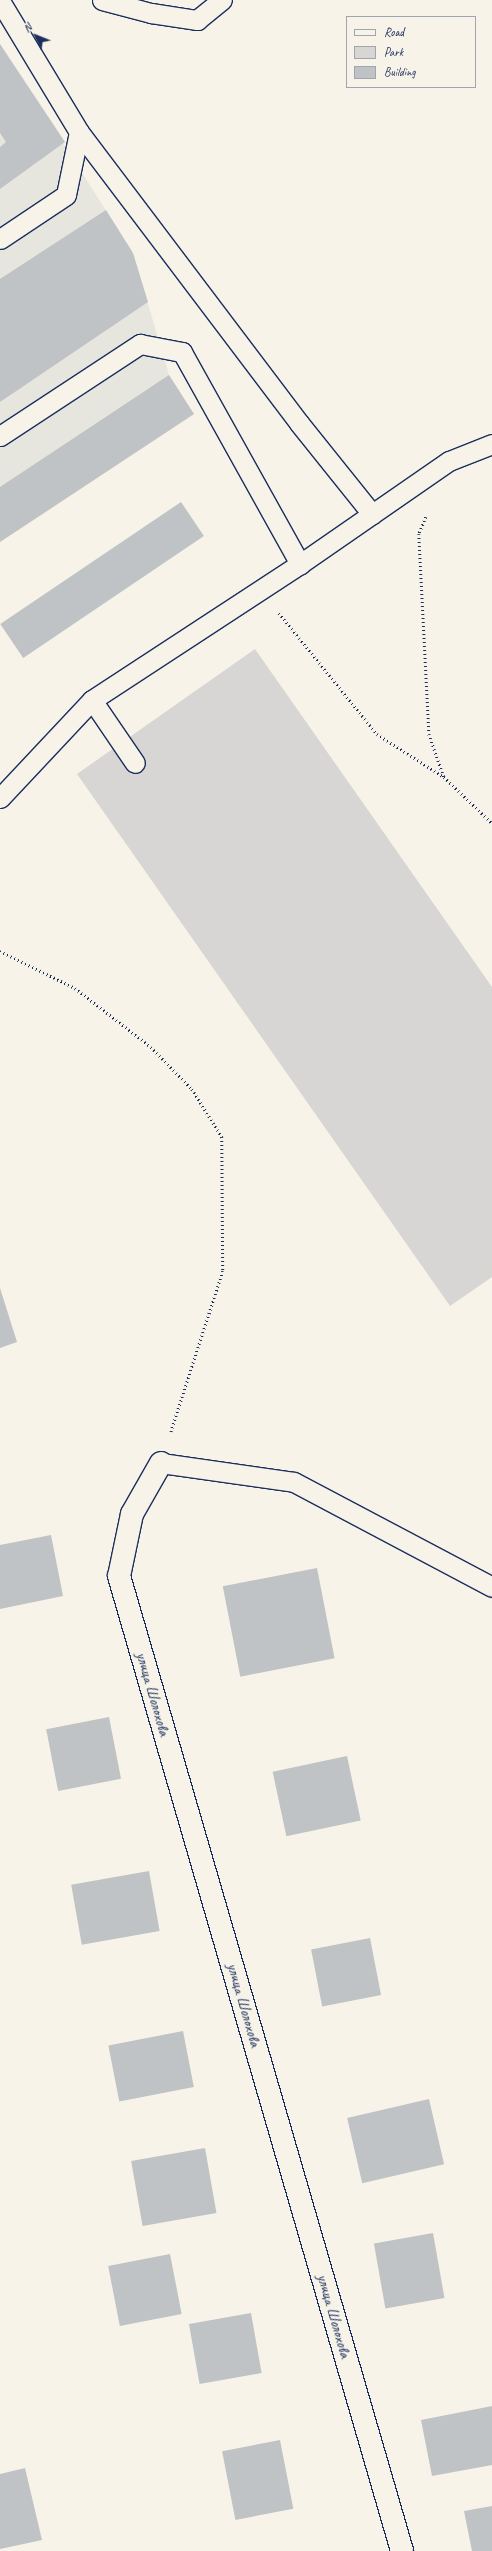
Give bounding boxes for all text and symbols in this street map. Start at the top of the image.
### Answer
north arrow [16,16,56,56]
legend [346,16,476,88]
text: N [20,21,35,35]
text: Road [384,24,404,40]
text: Park [384,44,403,60]
text: Building [384,64,416,80]
street label: улица Шолохова [132,1650,174,1738]
street label: улица Шолохова [223,1961,265,2049]
street label: улица Шолохова [313,2272,355,2360]

